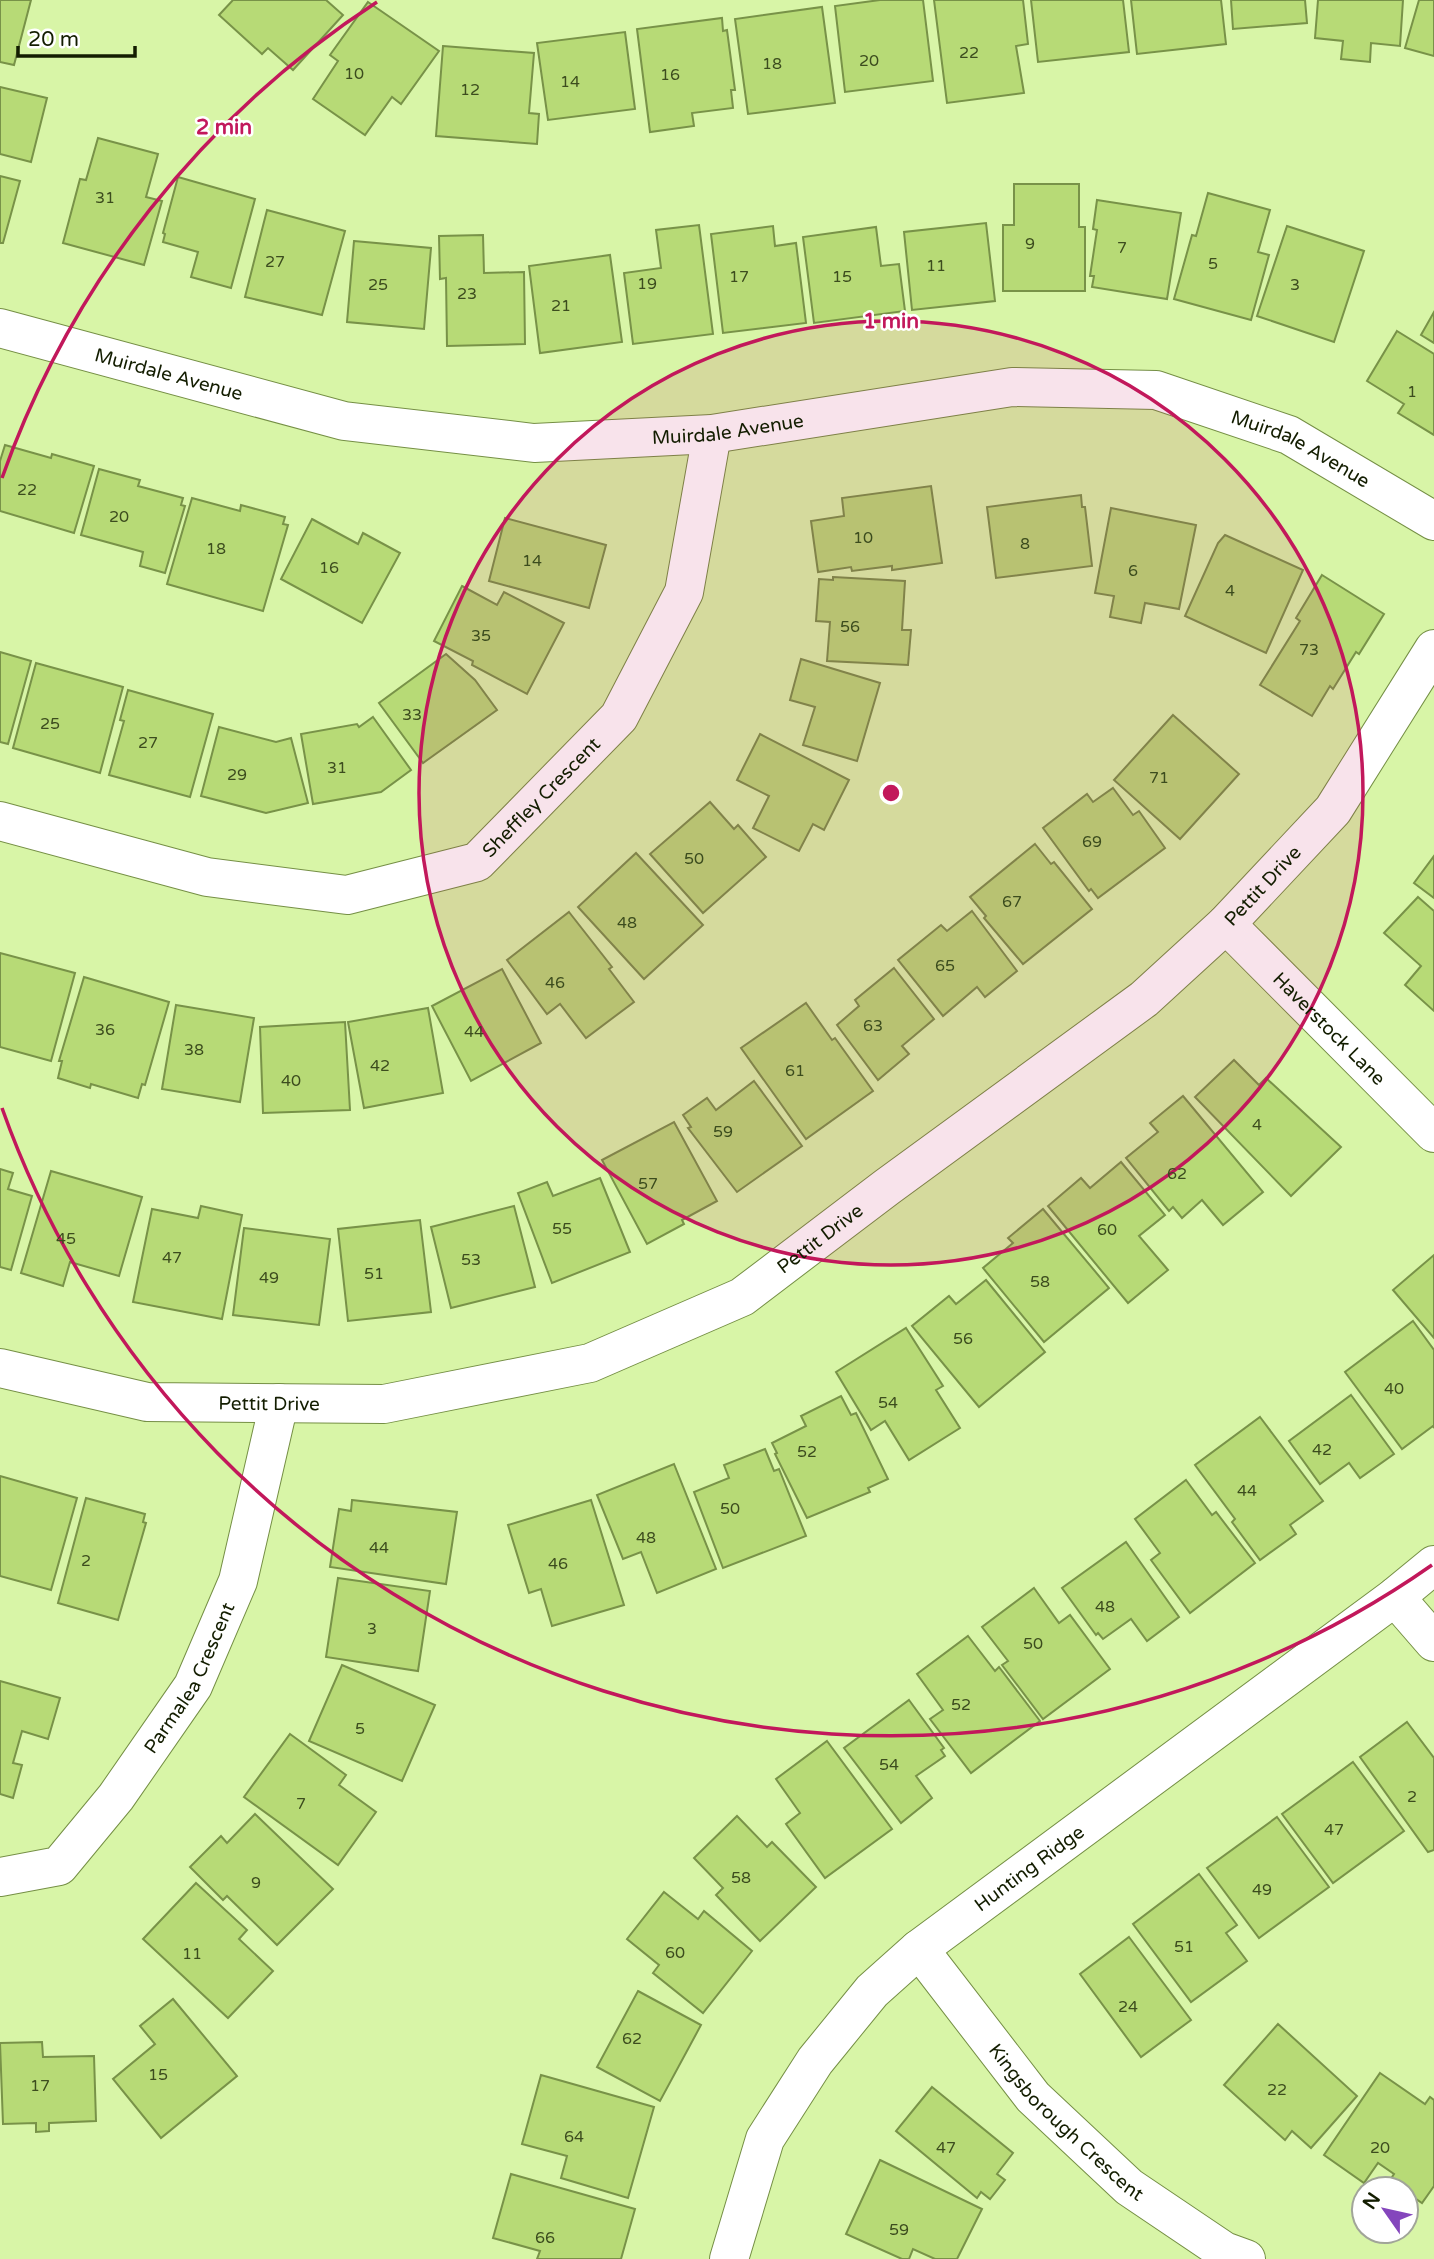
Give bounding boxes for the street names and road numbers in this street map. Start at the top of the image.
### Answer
street label: Muirdale Avenue [92,344,245,405]
street label: Muirdale Avenue [1228,406,1374,492]
street label: Muirdale Avenue [651,410,805,449]
street label: Sheffley Crescent [478,733,605,862]
street label: Pettit Drive [1220,842,1306,931]
street label: Haverstock Lane [1268,968,1390,1090]
street label: Pettit Drive [773,1199,867,1278]
street label: Pettit Drive [218,1393,320,1415]
street label: Parmalea Crescent [140,1599,239,1758]
street label: Hunting Ridge [971,1821,1089,1916]
street label: Kingsborough Crescent [984,2040,1147,2206]

